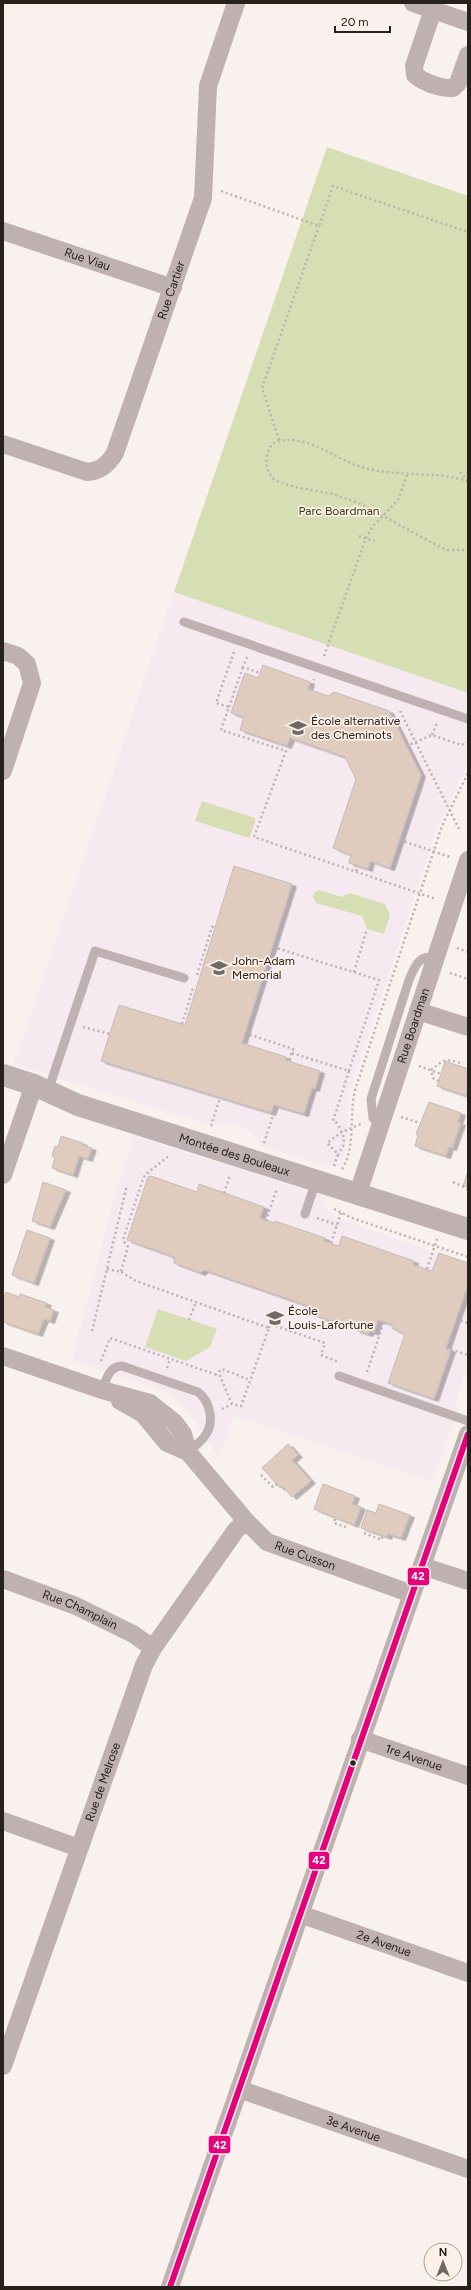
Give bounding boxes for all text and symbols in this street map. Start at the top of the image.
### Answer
scale bar [335,8,390,34]
text: 20 m [341,15,369,29]
street label: Rue Viau [63,245,112,274]
street label: Rue Cartier [155,259,188,321]
park label: Parc Boardman [299,504,380,518]
place label: École alternative des Cheminots [311,714,401,742]
school or university icon: École alternative des Cheminots [288,718,308,738]
place label: John-Adam Memorial [232,954,295,982]
school or university icon: John-Adam Memorial [209,958,229,978]
street label: Rue Boardman [394,986,432,1065]
street label: Montée des Bouleaux [177,1131,292,1179]
place label: École Louis-Lafortune [288,1304,374,1332]
school or university icon: École Louis-Lafortune [265,1308,285,1328]
street label: Rue Cusson [273,1538,338,1573]
line badge: 42 [407,1567,430,1586]
text: 42 [411,1570,425,1583]
street label: Rue Champlain [41,1587,120,1633]
street label: Rue de Melrose [82,1740,123,1823]
street label: 1re Avenue [384,1741,445,1774]
unlabelled marker [348,1758,358,1768]
line badge: 42 [308,1851,330,1870]
text: 42 [312,1854,326,1867]
street label: 2e Avenue [355,1927,414,1960]
street label: 3e Avenue [324,2113,383,2145]
line badge: 42 [208,2135,231,2154]
text: 42 [213,2139,227,2152]
north arrow [423,2242,463,2282]
text: N [439,2246,447,2259]

